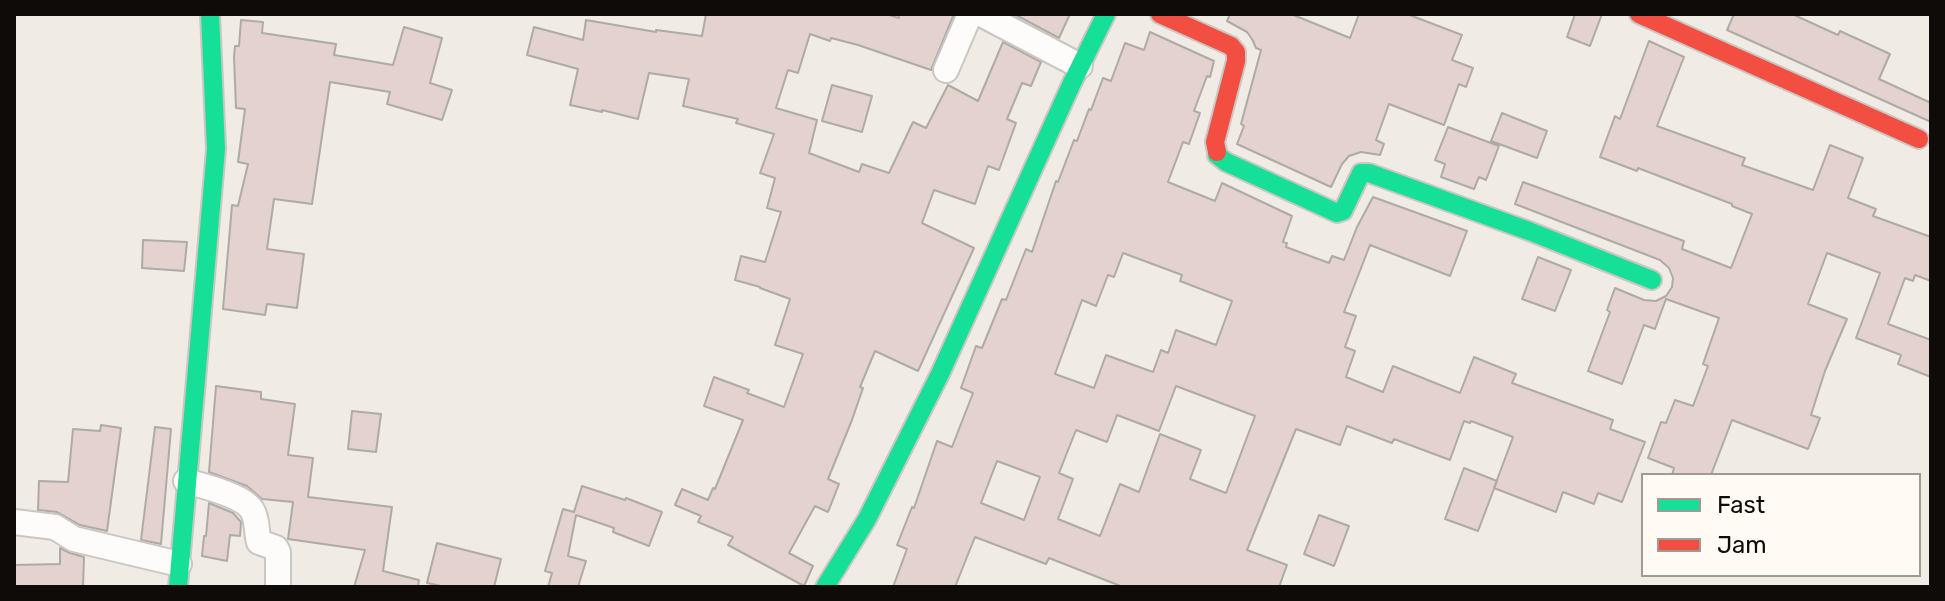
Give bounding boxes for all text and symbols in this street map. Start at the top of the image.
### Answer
legend [1641,473,1921,577]
text: Fast [1717,491,1765,519]
text: Jam [1717,531,1767,559]

